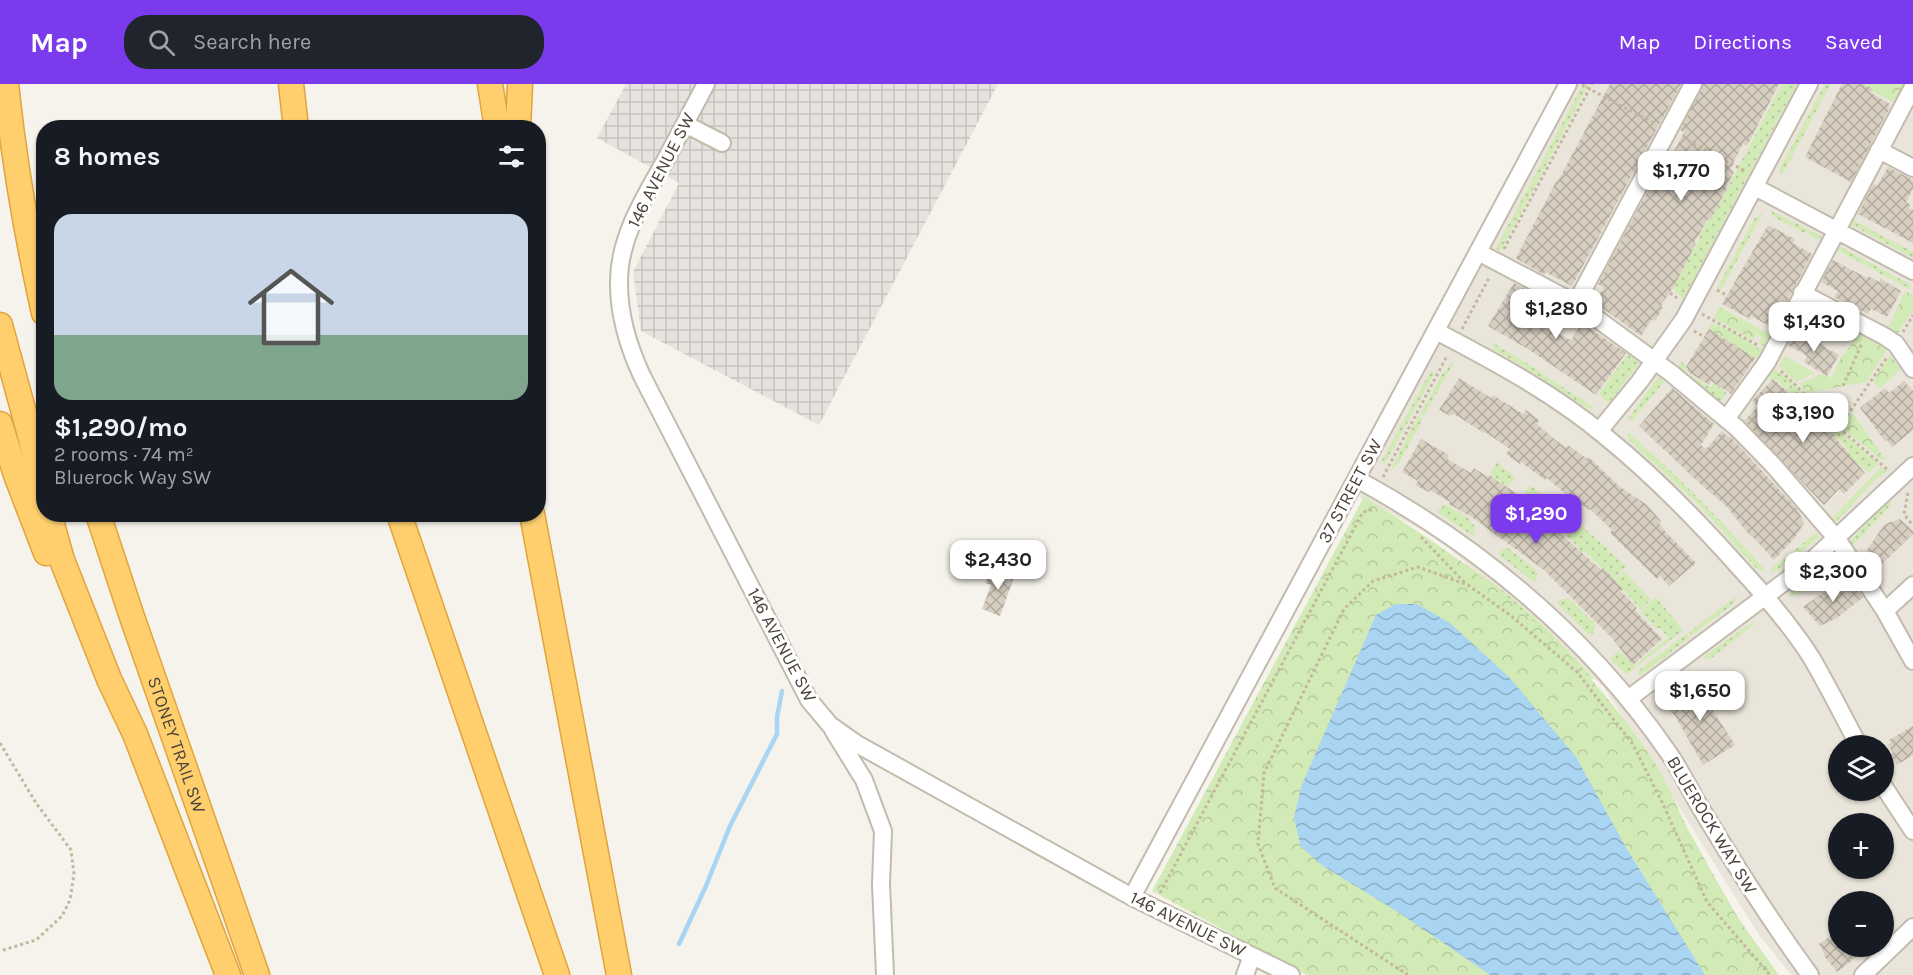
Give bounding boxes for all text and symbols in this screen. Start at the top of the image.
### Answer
search box [124,15,544,69]
text: Map [30,26,88,59]
icon: search [145,26,178,59]
text: Search here [193,29,311,55]
text: Map [1619,30,1660,54]
text: Directions [1693,30,1792,54]
text: Saved [1825,30,1883,54]
street label: 146 AVENUE SW [623,109,699,231]
icon: filters [495,140,528,173]
text: 8 homes [54,141,160,172]
pin: $1,770 [1632,151,1730,202]
text: $1,770 [1652,159,1710,182]
icon: home [237,253,345,361]
pin: $1,280 [1507,289,1605,340]
text: $1,280 [1524,297,1588,320]
pin: $1,430 [1765,302,1863,353]
text: $1,430 [1783,310,1845,333]
pin: $3,190 [1754,393,1852,444]
text: $3,190 [1771,401,1835,424]
text: $1,290/mo [54,412,187,443]
street label: 37 STREET SW [1313,435,1387,547]
text: 2 rooms · 74 m² [54,443,194,466]
text: Bluerock Way SW [54,466,211,489]
pin: $1,290 [1487,494,1585,545]
text: $1,290 [1505,502,1567,525]
pin: $2,430 [949,540,1047,591]
text: $2,430 [964,548,1032,571]
pin: $2,300 [1784,552,1882,603]
text: $2,300 [1799,560,1867,583]
street label: 146 AVENUE SW [743,584,821,706]
pin: $1,650 [1651,671,1749,722]
street label: STONEY TRAIL SW [143,674,211,816]
text: $1,650 [1669,679,1731,702]
map controls [1828,735,1894,957]
button: layers [1828,735,1894,801]
street label: BLUEROCK WAY SW [1662,752,1762,898]
button: + [1828,813,1894,879]
street label: 146 AVENUE SW [1127,886,1249,962]
button: − [1828,891,1894,957]

